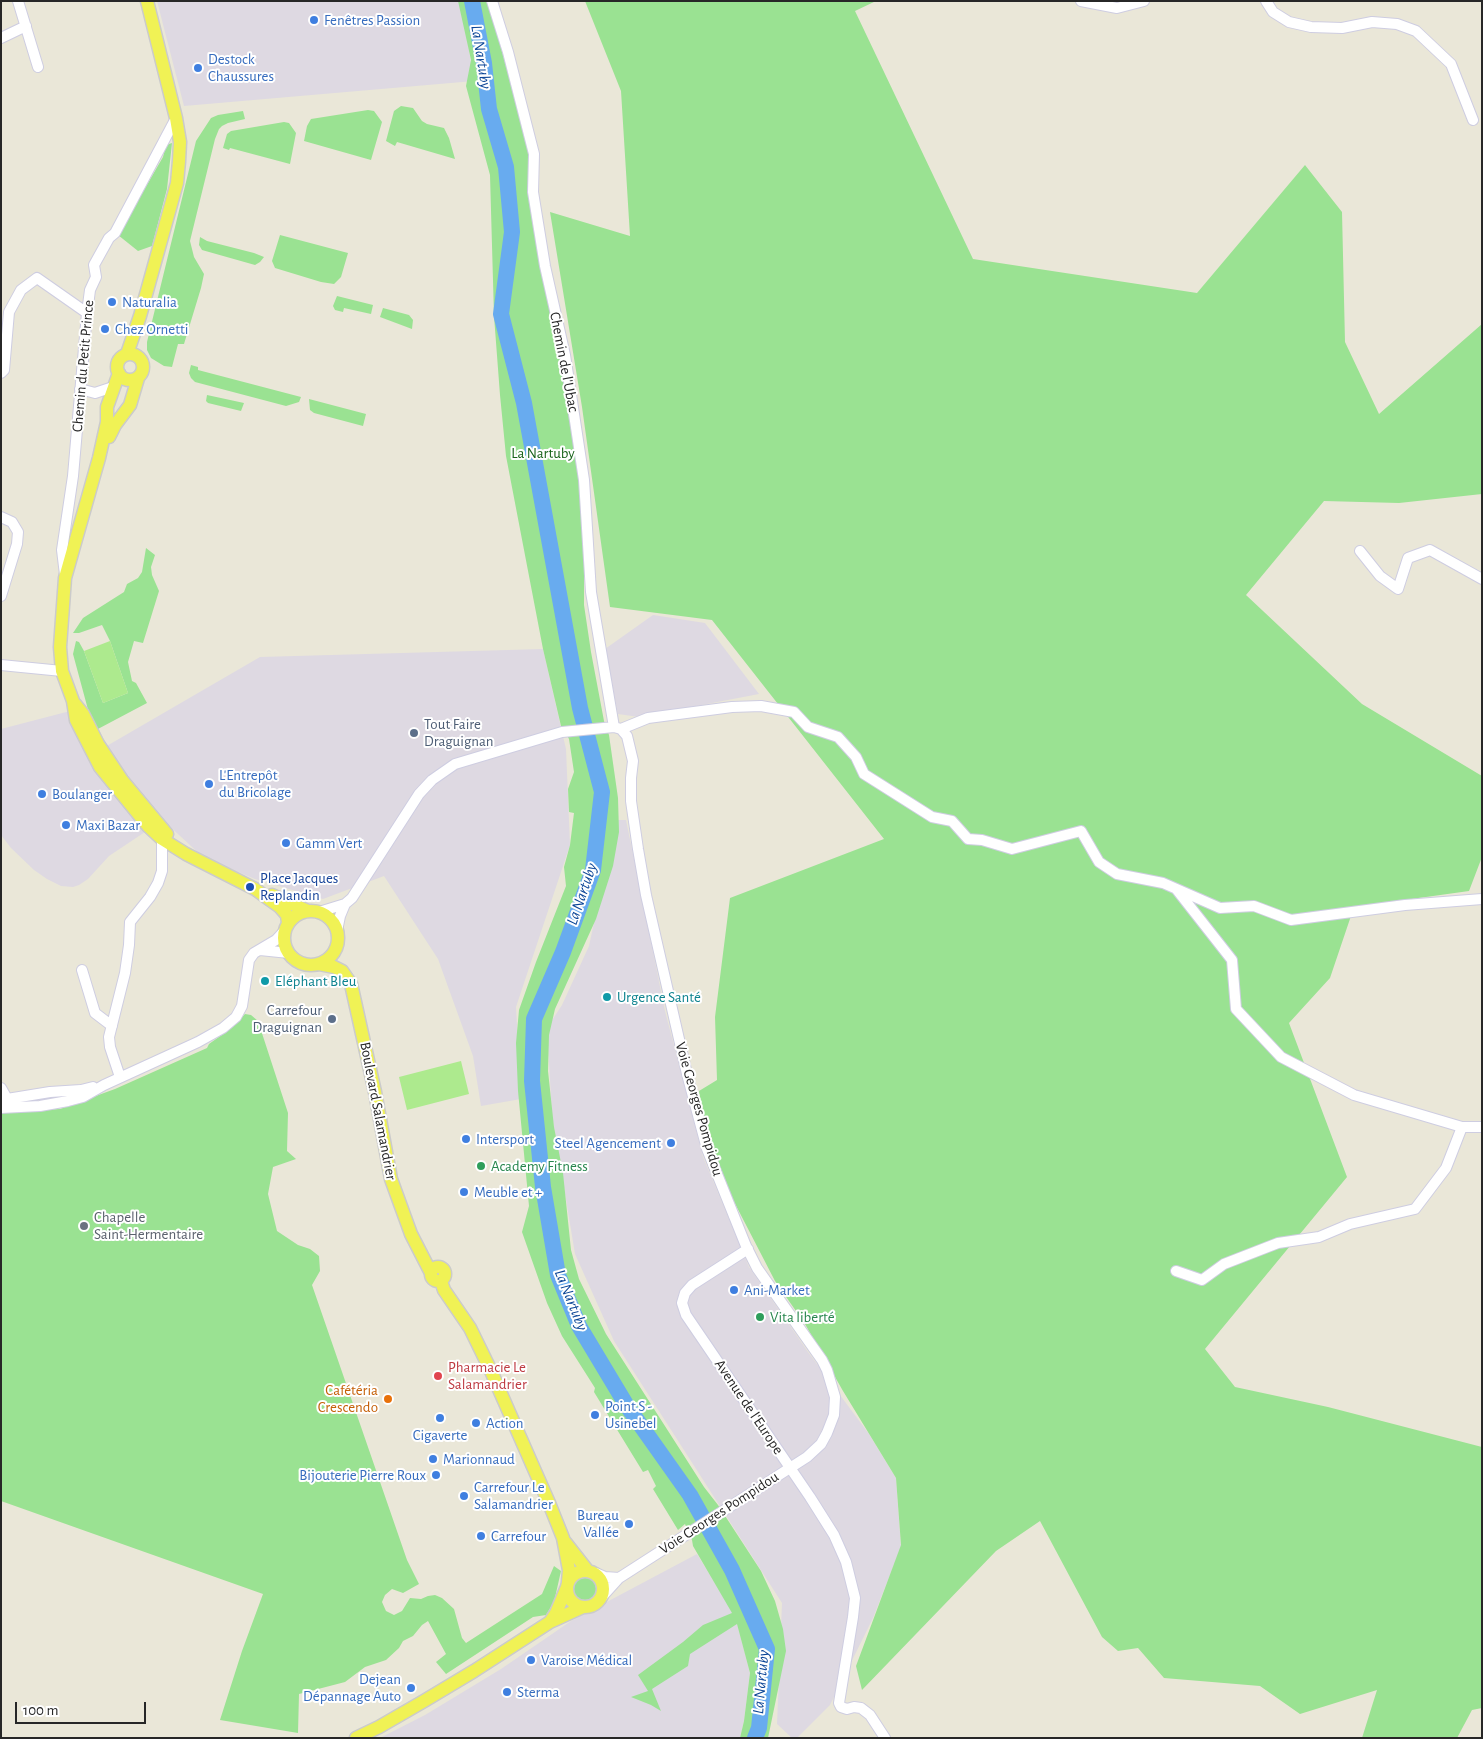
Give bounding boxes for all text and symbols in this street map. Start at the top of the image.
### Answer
place label: Fenêtres Passion [324,11,420,29]
marker: Fenêtres Passion [308,14,320,26]
water label: La Nartuby [466,24,496,90]
place label: Destock Chaussures [208,50,274,85]
marker: Destock Chaussures [192,62,204,74]
place label: Naturalia [122,293,177,311]
marker: Naturalia [106,296,118,308]
street label: Chemin du Petit Prince [68,299,98,433]
street label: Chemin de l'Ubac [545,310,583,414]
place label: Chez Ornetti [115,320,188,338]
marker: Chez Ornetti [99,323,111,335]
park label: La Nartuby [511,444,575,462]
place label: Tout Faire Draguignan [424,715,493,750]
marker: Tout Faire Draguignan [408,727,420,739]
place label: L'Entrepôt du Bricolage [219,766,291,801]
marker: L'Entrepôt du Bricolage [203,778,215,790]
place label: Boulanger [52,785,112,803]
marker: Boulanger [36,788,48,800]
place label: Maxi Bazar [76,816,140,834]
marker: Maxi Bazar [60,819,72,831]
place label: Gamm Vert [296,834,362,852]
marker: Gamm Vert [280,837,292,849]
water label: La Nartuby [562,861,602,927]
place label: Place Jacques Replandin [260,869,338,904]
marker: Place Jacques Replandin [244,881,256,893]
place label: Eléphant Bleu [275,972,356,990]
marker: Eléphant Bleu [259,975,271,987]
place label: Urgence Santé [617,988,701,1006]
marker: Urgence Santé [601,991,613,1003]
place label: Carrefour Draguignan [253,1001,322,1036]
marker: Carrefour Draguignan [326,1013,338,1025]
street label: Boulevard Salamandrier [356,1040,400,1182]
street label: Voie Georges Pompidou [671,1040,727,1178]
place label: Intersport [476,1130,534,1148]
marker: Intersport [460,1133,472,1145]
place label: Steel Agencement [555,1134,661,1152]
marker: Steel Agencement [665,1137,677,1149]
place label: Academy Fitness [491,1157,588,1175]
marker: Academy Fitness [475,1160,487,1172]
place label: Meuble et + [474,1183,542,1201]
marker: Meuble et + [458,1186,470,1198]
place label: Chapelle Saint-Hermentaire [94,1208,203,1243]
marker: Chapelle Saint-Hermentaire [78,1220,90,1232]
water label: La Nartuby [550,1267,592,1333]
place label: Ani-Market [744,1281,810,1299]
marker: Ani-Market [728,1284,740,1296]
place label: Vita liberté [770,1308,835,1326]
marker: Vita liberté [754,1311,766,1323]
street label: Avenue de l'Europe [711,1356,787,1458]
place label: Pharmacie Le Salamandrier [448,1358,527,1393]
marker: Pharmacie Le Salamandrier [432,1370,444,1382]
place label: Cafétéria Crescendo [318,1381,378,1416]
marker: Cafétéria Crescendo [382,1393,394,1405]
place label: Point S - Usinebel [605,1397,657,1432]
marker: Point S - Usinebel [589,1409,601,1421]
marker: Cigaverte [434,1412,446,1424]
place label: Action [486,1414,524,1432]
marker: Action [470,1417,482,1429]
place label: Cigaverte [413,1426,467,1444]
place label: Marionnaud [443,1450,515,1468]
marker: Marionnaud [427,1453,439,1465]
place label: Bijouterie Pierre Roux [299,1466,426,1484]
street label: Voie Georges Pompidou [656,1468,782,1558]
marker: Bijouterie Pierre Roux [430,1469,442,1481]
place label: Carrefour Le Salamandrier [474,1478,553,1513]
marker: Carrefour Le Salamandrier [458,1490,470,1502]
place label: Bureau Vallée [577,1506,619,1541]
marker: Bureau Vallée [623,1518,635,1530]
place label: Carrefour [491,1527,546,1545]
marker: Carrefour [475,1530,487,1542]
water label: La Nartuby [749,1649,773,1715]
place label: Varoise Médical [541,1651,632,1669]
marker: Varoise Médical [525,1654,537,1666]
place label: Dejean Dépannage Auto [303,1670,401,1705]
marker: Dejean Dépannage Auto [405,1682,417,1694]
place label: Sterma [517,1683,559,1701]
marker: Sterma [501,1686,513,1698]
scale bar [18,1692,149,1724]
text: 100 m [23,1703,58,1718]

